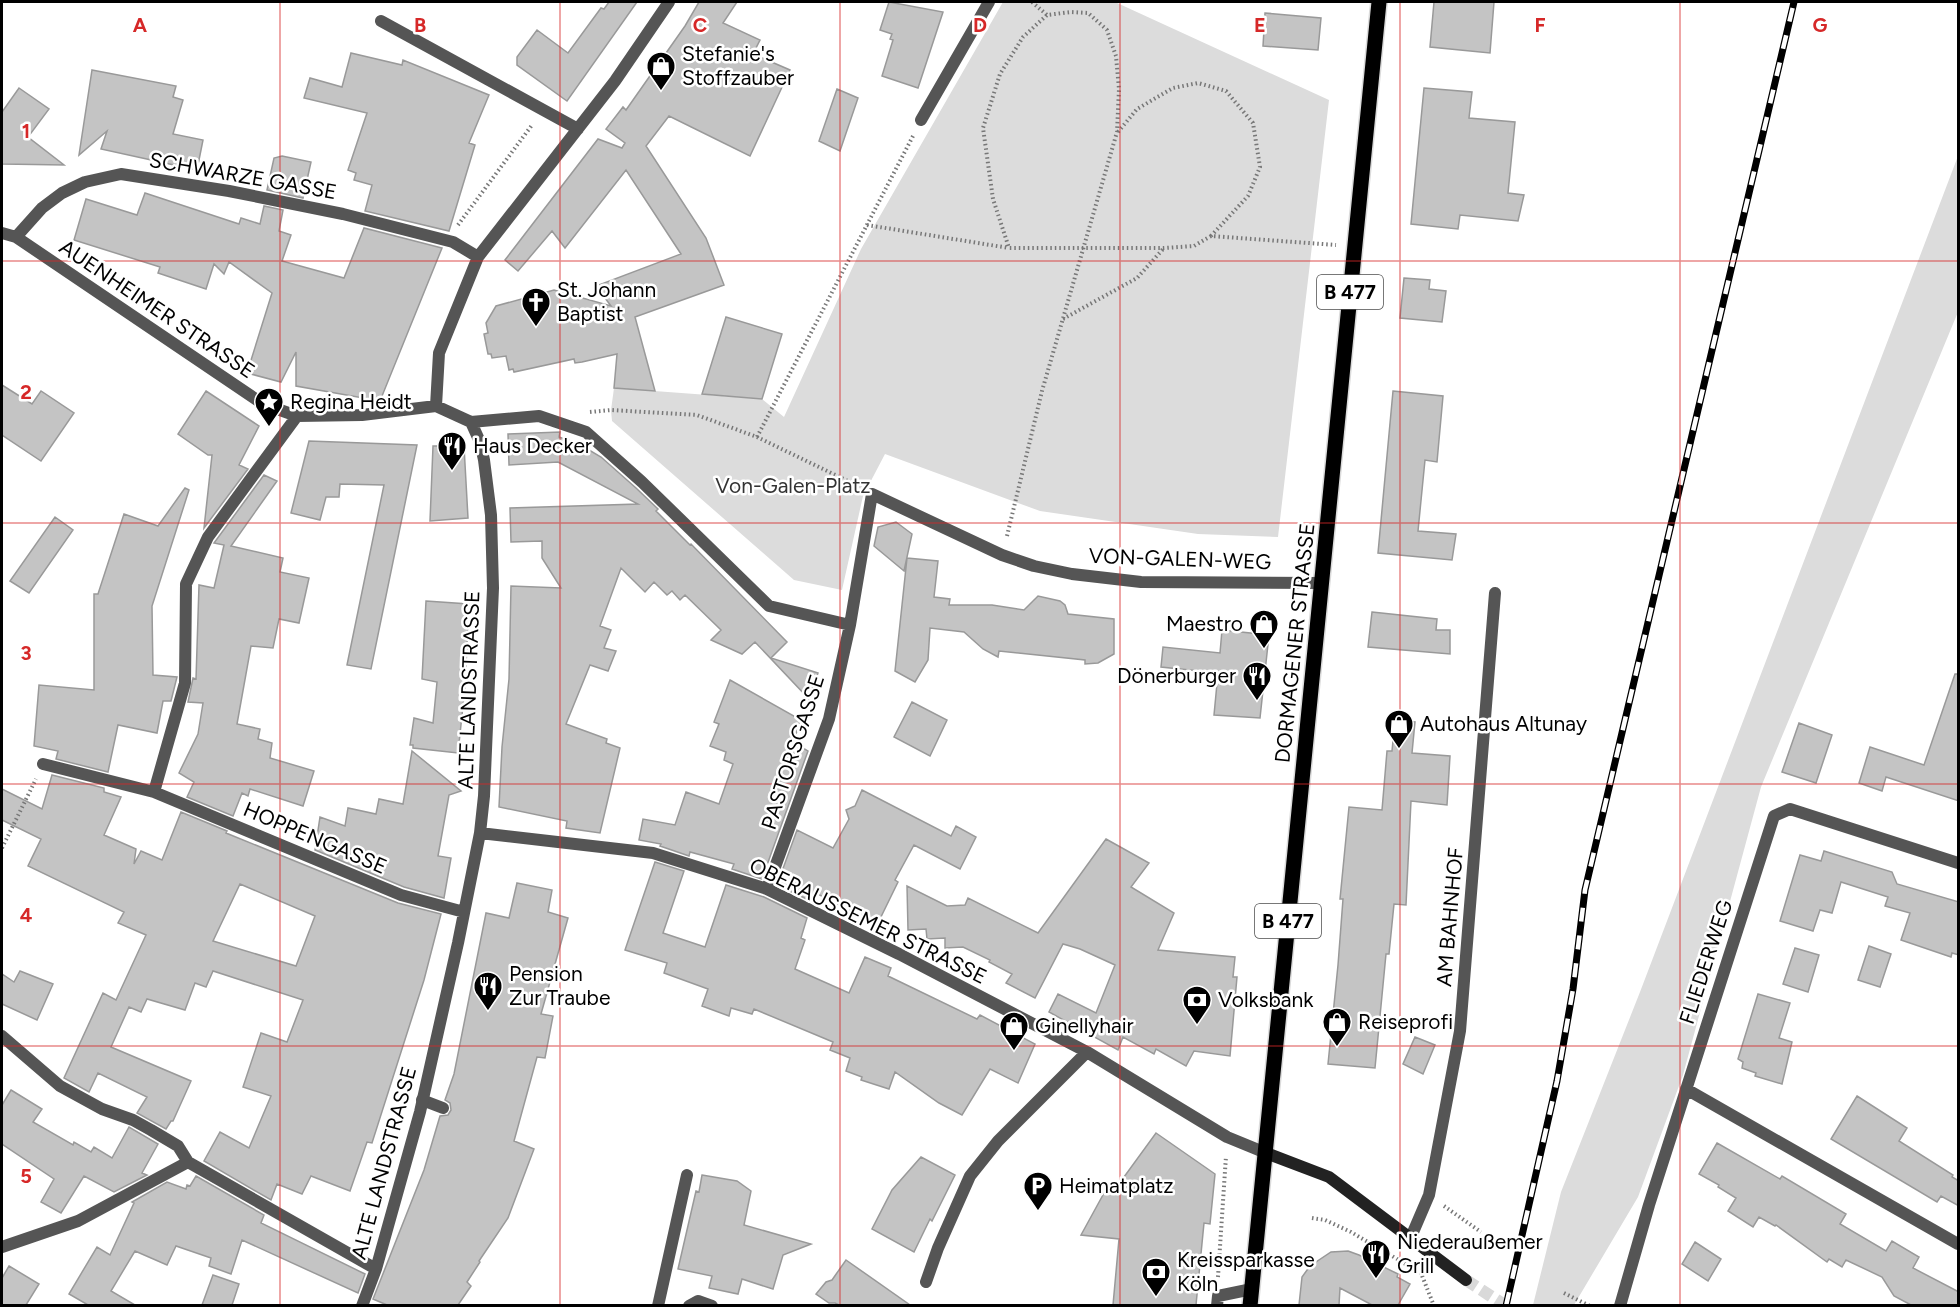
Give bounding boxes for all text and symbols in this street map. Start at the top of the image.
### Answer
text: A [133,13,148,37]
text: B [414,13,426,37]
text: C [693,13,707,37]
text: D [973,13,987,37]
text: E [1254,13,1266,37]
text: F [1534,13,1546,37]
text: G [1813,13,1828,37]
place label: Stefanie's Stoffzauber [682,41,794,90]
shop icon: Stefanie's Stoffzauber [645,50,677,92]
text: 1 [22,119,30,143]
street label: SCHWARZE GASSE [147,147,339,204]
street label: AUENHEIMER STRASSE [55,234,260,383]
road number: B 477 [1317,275,1383,309]
place label: St. Johann Baptist [557,277,656,326]
church icon: St. Johann Baptist [520,286,552,328]
text: 2 [20,380,32,404]
place icon: Regina Heidt [253,386,285,428]
place label: Regina Heidt [290,389,412,414]
restaurant icon: Haus Decker [436,430,468,472]
place label: Haus Decker [473,433,592,458]
park label: Von-Galen-Platz [715,473,871,498]
street label: DORMAGENER STRASSE [1269,522,1320,764]
street label: VON-GALEN-WEG [1088,543,1272,574]
street label: ALTE LANDSTRASSE [453,590,484,790]
shop icon: Maestro [1248,608,1280,650]
place label: Maestro [1166,611,1243,636]
text: 3 [20,641,32,665]
restaurant icon: Dönerburger [1241,660,1273,702]
place label: Dönerburger [1117,663,1236,688]
street label: PASTORSGASSE [756,671,829,832]
shop icon: Autohaus Altunay [1383,708,1415,750]
place label: Autohaus Altunay [1420,711,1587,736]
street label: HOPPENGASSE [240,796,391,879]
street label: AM BAHNHOF [1431,846,1468,988]
street label: OBERAUSSEMER STRASSE [746,852,991,989]
street label: FLIEDERWEG [1674,897,1737,1027]
text: 4 [20,903,33,927]
road number: B 477 [1255,904,1321,938]
place label: Pension Zur Traube [509,961,610,1010]
restaurant icon: Pension Zur Traube [472,970,504,1012]
bank icon: Volksbank [1181,984,1213,1026]
place label: Volksbank [1218,987,1314,1012]
shop icon: Reiseprofi [1321,1006,1353,1048]
place label: Reiseprofi [1358,1009,1453,1034]
shop icon: Ginellyhair [998,1010,1030,1052]
place label: Ginellyhair [1035,1013,1134,1038]
street label: ALTE LANDSTRASSE [346,1064,421,1262]
text: 5 [20,1164,32,1188]
parking icon: Heimatplatz [1022,1170,1054,1212]
place label: Heimatplatz [1059,1173,1174,1198]
place label: Niederaußemer Grill [1397,1229,1543,1278]
restaurant icon: Niederaußemer Grill [1360,1238,1392,1280]
place label: Kreissparkasse Köln [1177,1247,1315,1296]
bank icon: Kreissparkasse Köln [1140,1256,1172,1298]

